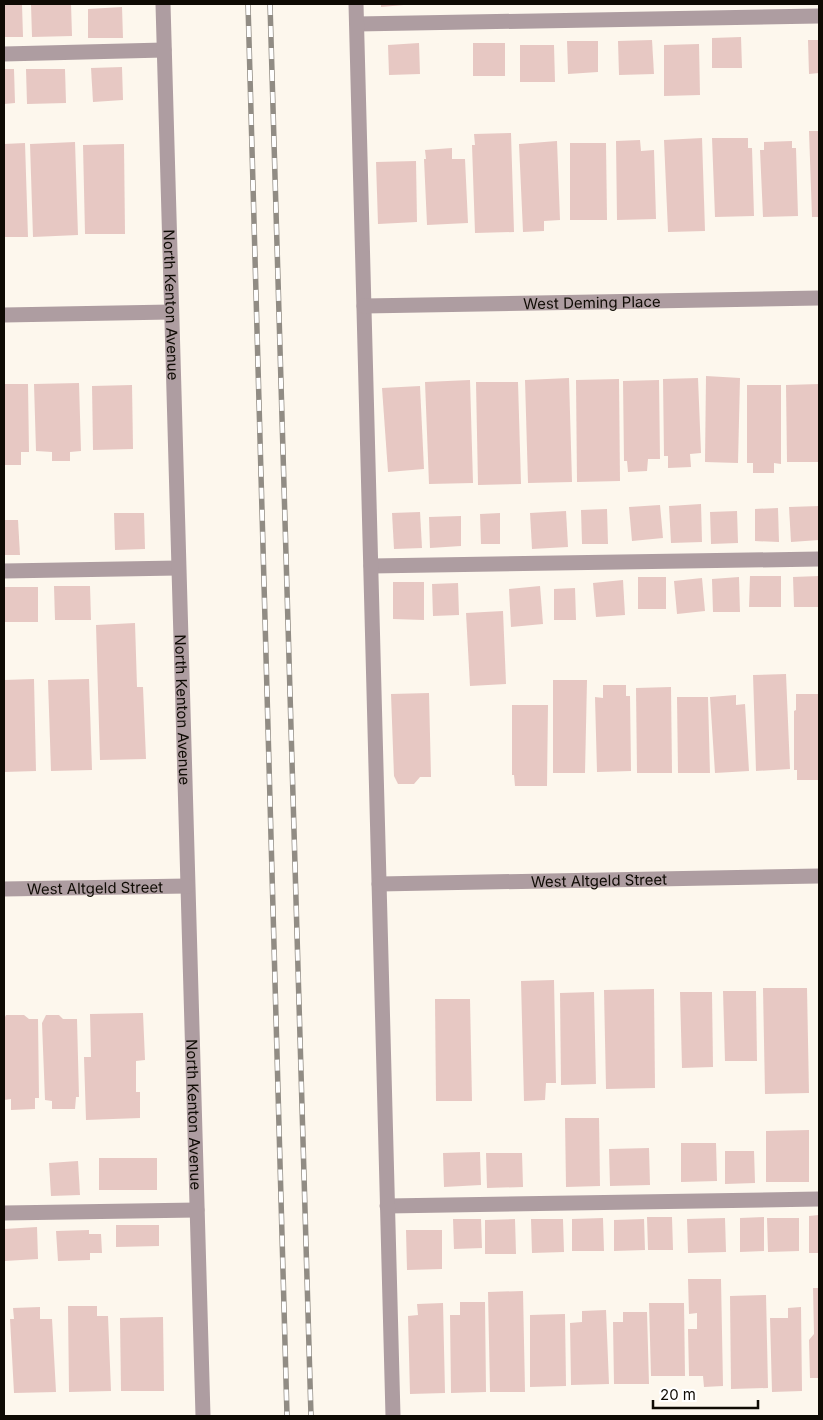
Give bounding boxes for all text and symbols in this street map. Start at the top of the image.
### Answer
street label: North Kenton Avenue [160,229,183,381]
street label: West Deming Place [523,291,661,313]
street label: North Kenton Avenue [171,634,195,785]
street label: West Altgeld Street [531,869,667,891]
street label: West Altgeld Street [27,877,163,898]
street label: North Kenton Avenue [183,1039,206,1190]
scale bar [653,1378,758,1410]
text: 20 m [660,1385,696,1404]

